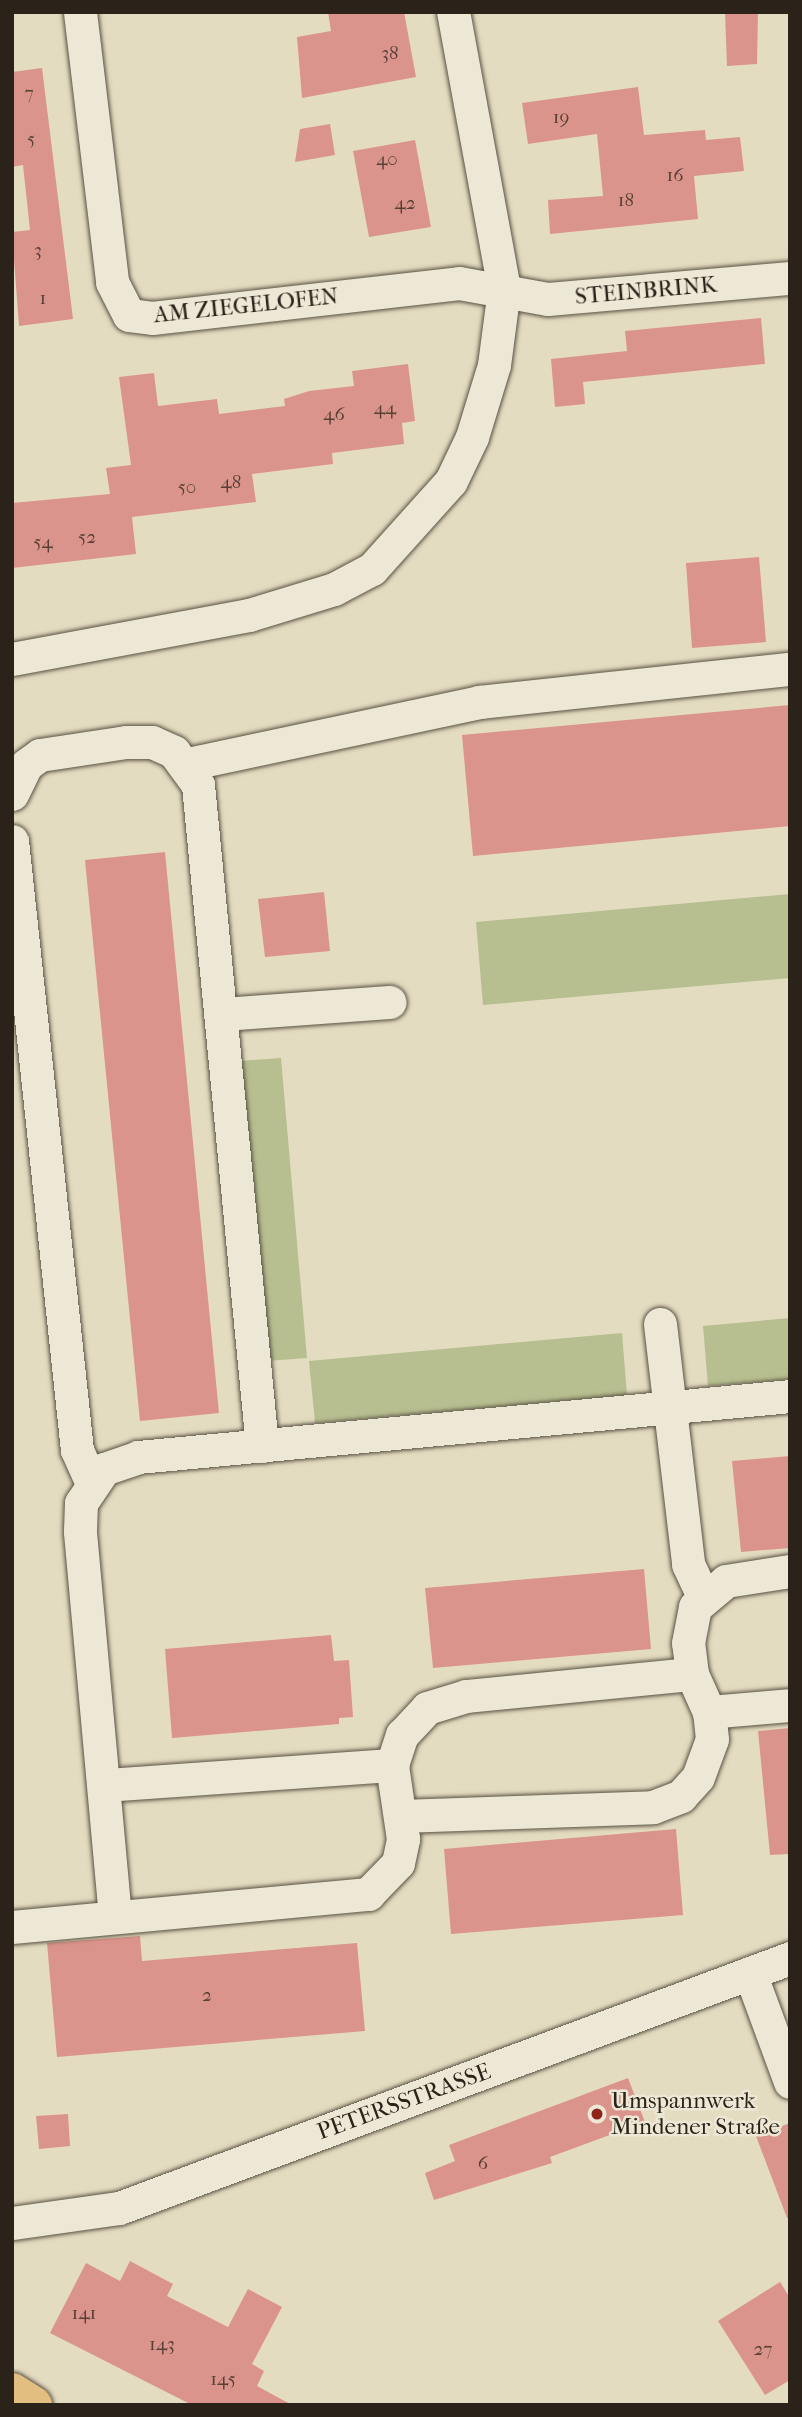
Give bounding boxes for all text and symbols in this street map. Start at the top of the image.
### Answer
house number: 38 [381,43,399,65]
house number: 7 [24,83,34,105]
house number: 19 [553,107,569,129]
house number: 5 [27,129,35,151]
house number: 40 [376,149,398,171]
house number: 16 [667,165,683,187]
house number: 18 [618,190,634,212]
house number: 42 [395,193,415,215]
house number: 3 [34,240,42,262]
street label: STEINBRINK [574,271,718,311]
street label: AM ZIEGELOFEN [152,283,340,329]
house number: 1 [40,288,46,310]
house number: 44 [374,398,396,420]
house number: 46 [323,404,345,426]
house number: 48 [221,472,241,494]
house number: 50 [178,477,196,499]
house number: 52 [78,527,96,549]
house number: 54 [33,532,53,554]
house number: 2 [202,1985,212,2007]
street label: PETERSSTRASSE [313,2058,495,2146]
place label: Umspannwerk Mindener Straße [611,2087,780,2141]
marker: Umspannwerk Mindener Straße [589,2106,605,2122]
house number: 6 [478,2153,488,2175]
house number: 141 [72,2303,96,2325]
house number: 143 [149,2334,175,2356]
house number: 27 [754,2339,772,2361]
house number: 145 [210,2369,236,2391]

